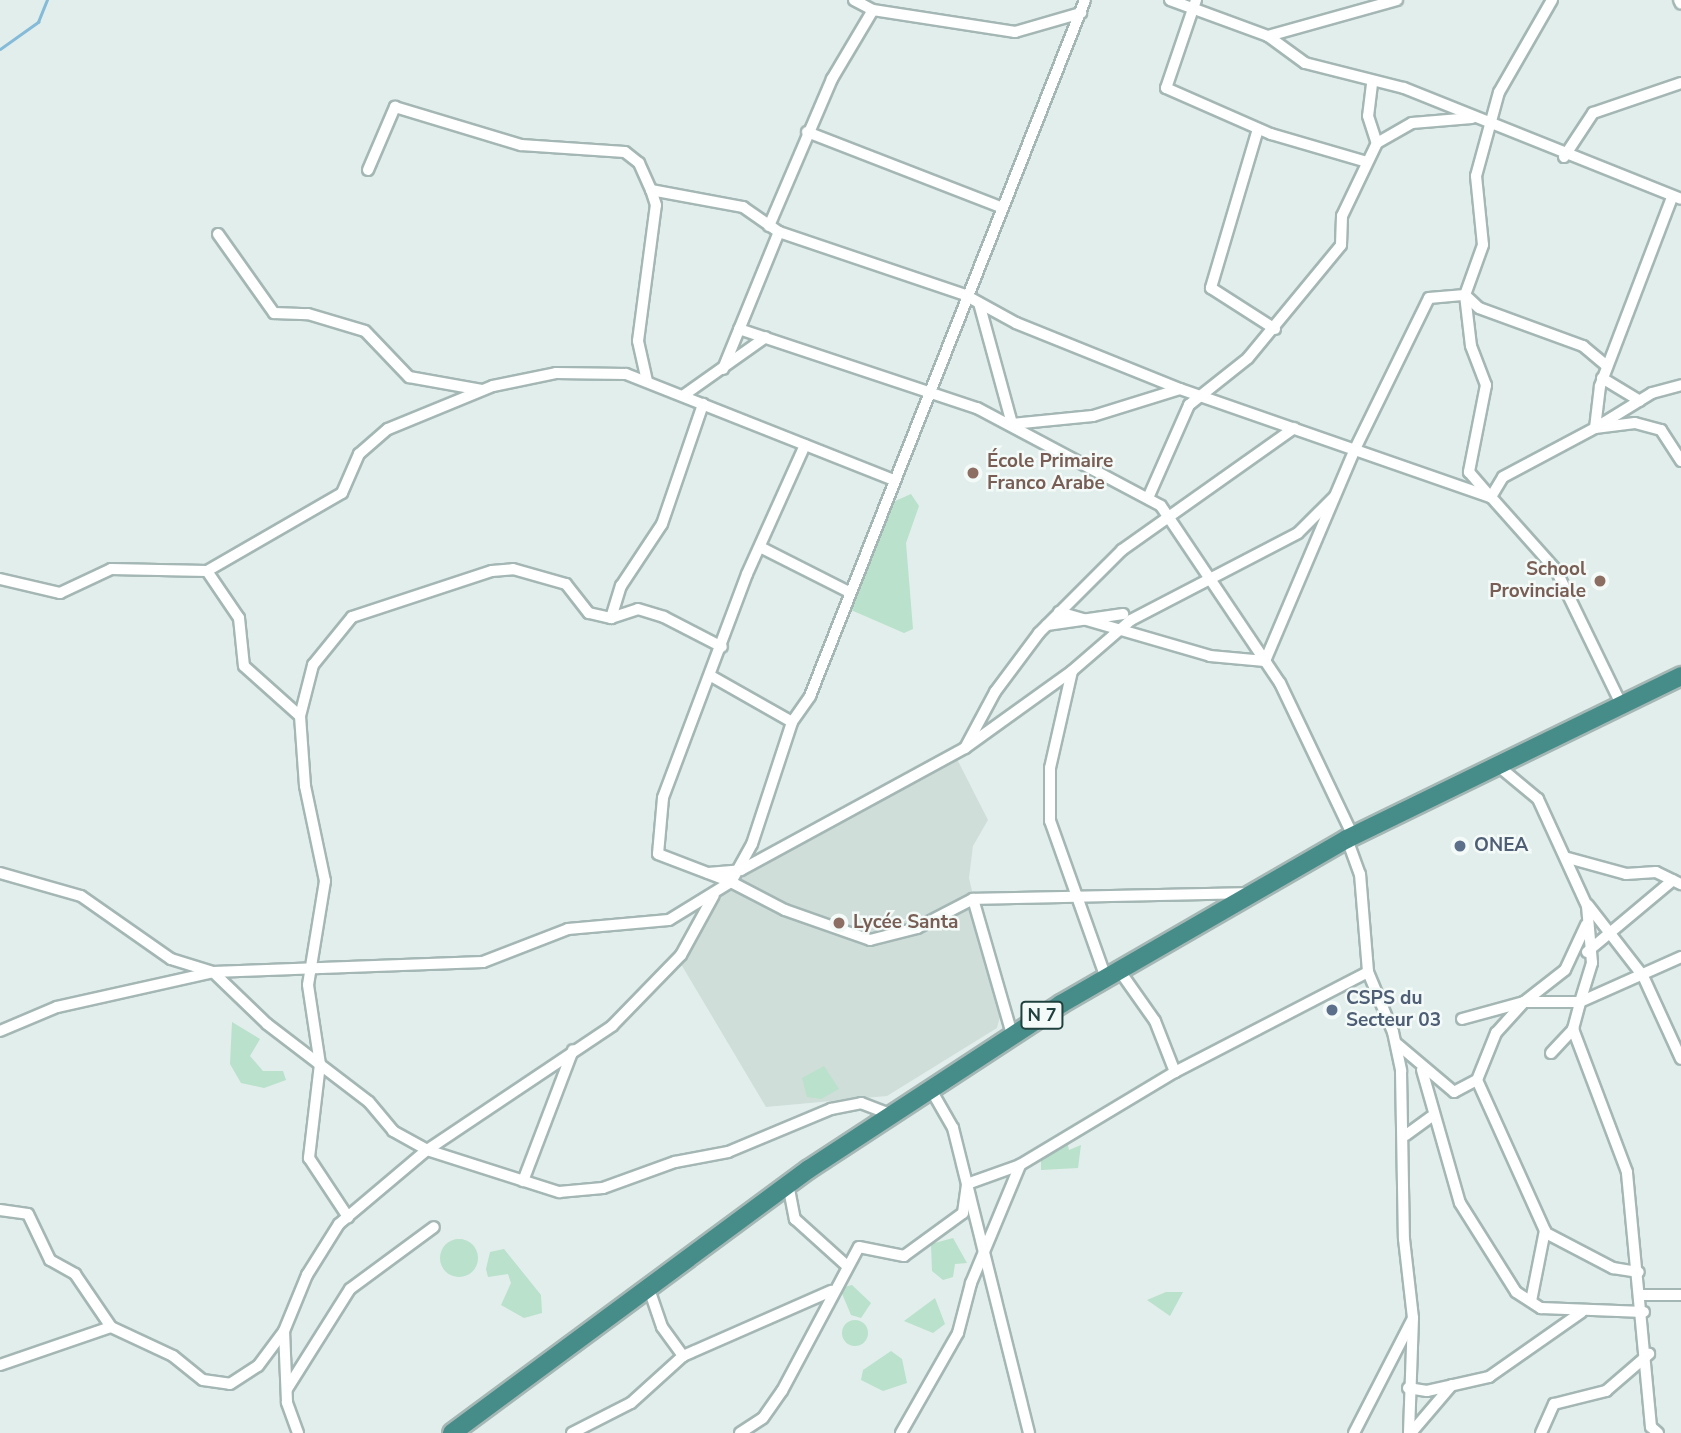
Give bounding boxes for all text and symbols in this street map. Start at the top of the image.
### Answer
place label: École Primaire Franco Arabe [987,451,1113,495]
marker: École Primaire Franco Arabe [965,465,981,481]
place label: School Provinciale [1489,559,1586,603]
marker: School Provinciale [1592,573,1608,589]
place label: ONEA [1474,835,1528,857]
marker: ONEA [1452,838,1468,854]
place label: Lycée Santa [853,912,958,934]
marker: Lycée Santa [831,915,847,931]
place label: CSPS du Secteur 03 [1346,988,1441,1032]
road number: N 7 [1019,1000,1065,1030]
marker: CSPS du Secteur 03 [1324,1002,1340,1018]

